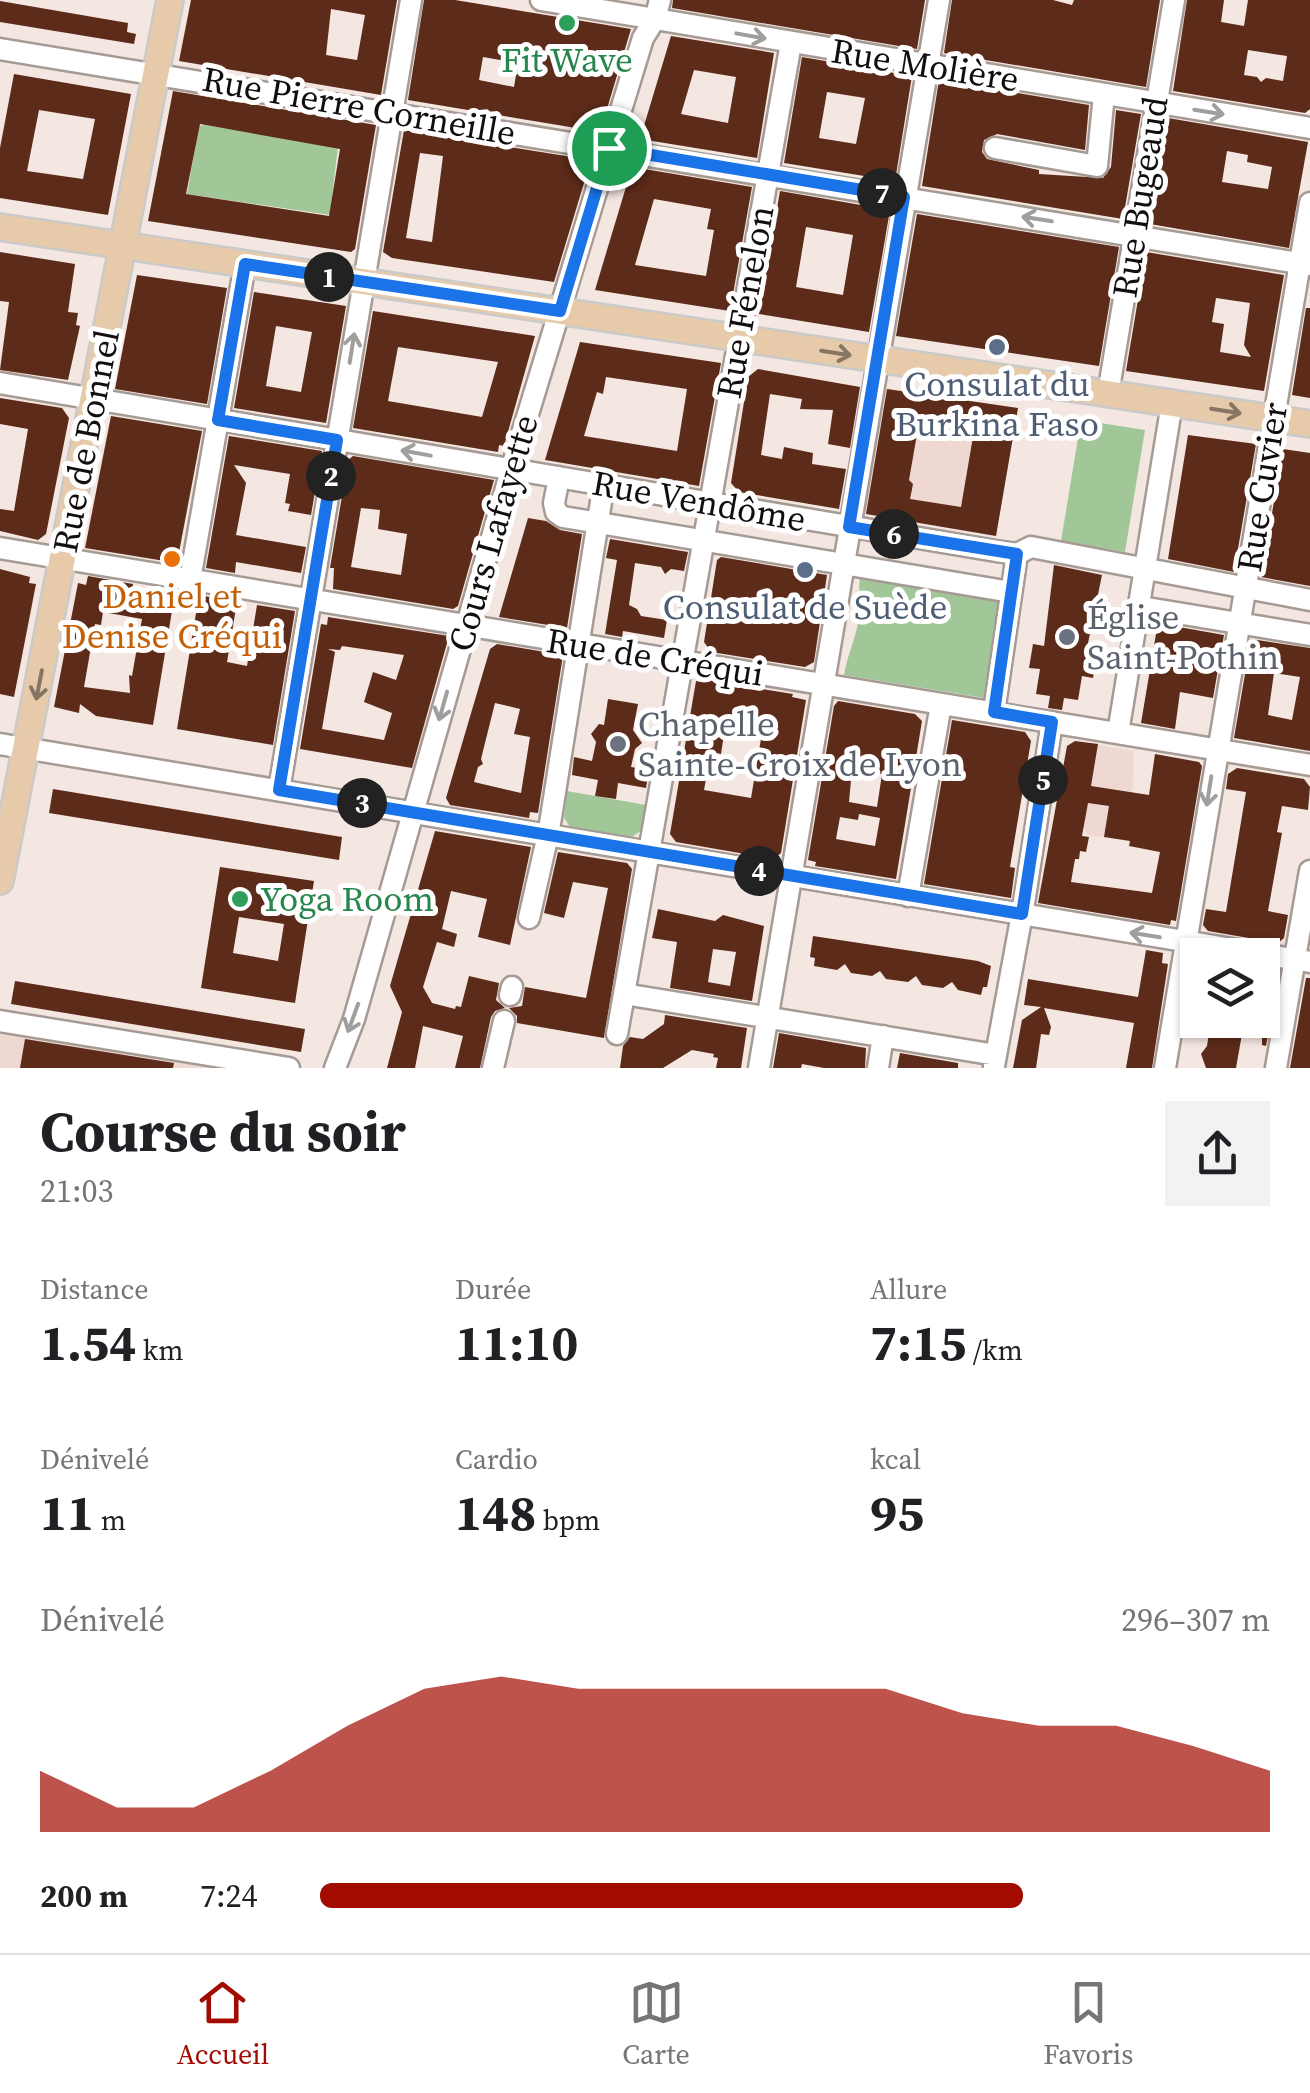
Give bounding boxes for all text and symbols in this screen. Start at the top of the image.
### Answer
marker: Fit Wave [556,12,578,34]
street label: Rue Molière [828,26,1022,104]
one-way arrow [734,27,766,46]
place label: Fit Wave [501,36,633,84]
street label: Rue Pierre Corneille [199,55,519,157]
street label: Rue Bugeaud [1100,93,1180,301]
one-way arrow [1193,103,1225,121]
pin [567,106,652,191]
icon: arrive [582,121,637,176]
pin: 7 [857,168,907,218]
text: 7 [874,174,890,212]
street label: Rue Fénelon [704,202,786,402]
one-way arrow [1022,209,1054,228]
pin: 1 [304,252,354,302]
text: 1 [321,258,337,296]
street label: Rue de Bonnel [41,326,131,556]
one-way arrow [343,332,362,365]
marker: Consulat du Burkina Faso [986,336,1008,358]
one-way arrow [819,344,852,362]
place label: Consulat du Burkina Faso [895,360,1099,448]
street label: Rue Cuvier [1225,399,1299,575]
one-way arrow [1210,403,1242,421]
street label: Cours Lafayette [436,409,550,657]
one-way arrow [400,443,432,462]
pin: 2 [306,451,356,501]
text: 2 [323,457,339,495]
street label: Rue Vendôme [588,459,810,543]
pin: 6 [869,509,919,559]
text: 6 [886,515,902,553]
marker: Daniel et Denise Créqui [161,548,183,570]
marker: Consulat de Suède [794,559,816,581]
place label: Daniel et Denise Créqui [62,572,282,660]
place label: Consulat de Suède [663,583,947,631]
place label: Église Saint-Pothin [1087,593,1279,681]
street label: Rue de Créqui [543,616,767,698]
marker: Église Saint-Pothin [1056,626,1078,648]
one-way arrow [28,668,47,700]
one-way arrow [433,690,451,721]
place label: Chapelle Sainte-Croix de Lyon [638,700,962,788]
marker: Chapelle Sainte-Croix de Lyon [607,733,629,755]
pin: 5 [1018,755,1068,805]
text: 5 [1035,761,1051,799]
one-way arrow [1200,774,1218,806]
pin: 3 [337,778,387,828]
text: 3 [354,784,370,822]
pin: 4 [734,846,784,896]
text: 4 [751,852,767,890]
place label: Yoga Room [260,875,434,923]
marker: Yoga Room [229,888,251,910]
one-way arrow [1129,925,1161,944]
map controls [1180,938,1280,1038]
button: layers [1180,938,1280,1038]
one-way arrow [343,1002,361,1033]
text: Course du soir [40,1094,406,1169]
button: share [1165,1101,1270,1206]
text: 21:03 [40,1169,114,1213]
text: Distance [40,1270,149,1308]
text: Durée [455,1270,531,1308]
text: Allure [870,1270,947,1308]
text: 1.54 [40,1308,136,1377]
text: 11:10 [455,1308,578,1377]
text: 7:15 [870,1308,966,1377]
text: km [136,1331,183,1369]
text: /km [966,1331,1023,1369]
text: Dénivelé [40,1440,149,1478]
text: Cardio [455,1440,538,1478]
text: kcal [870,1440,921,1478]
text: 11 [40,1478,94,1547]
text: 148 [455,1478,536,1547]
text: 95 [870,1478,924,1547]
text: m [94,1501,126,1539]
text: bpm [536,1501,600,1539]
text: Dénivelé [40,1598,165,1642]
text: 296–307 m [1121,1598,1270,1642]
text: 200 m [40,1874,128,1918]
text: 7:24 [200,1874,258,1918]
tab: Accueil [177,1975,269,2073]
tab: Carte [622,1975,690,2073]
tab: Favoris [1043,1975,1133,2073]

